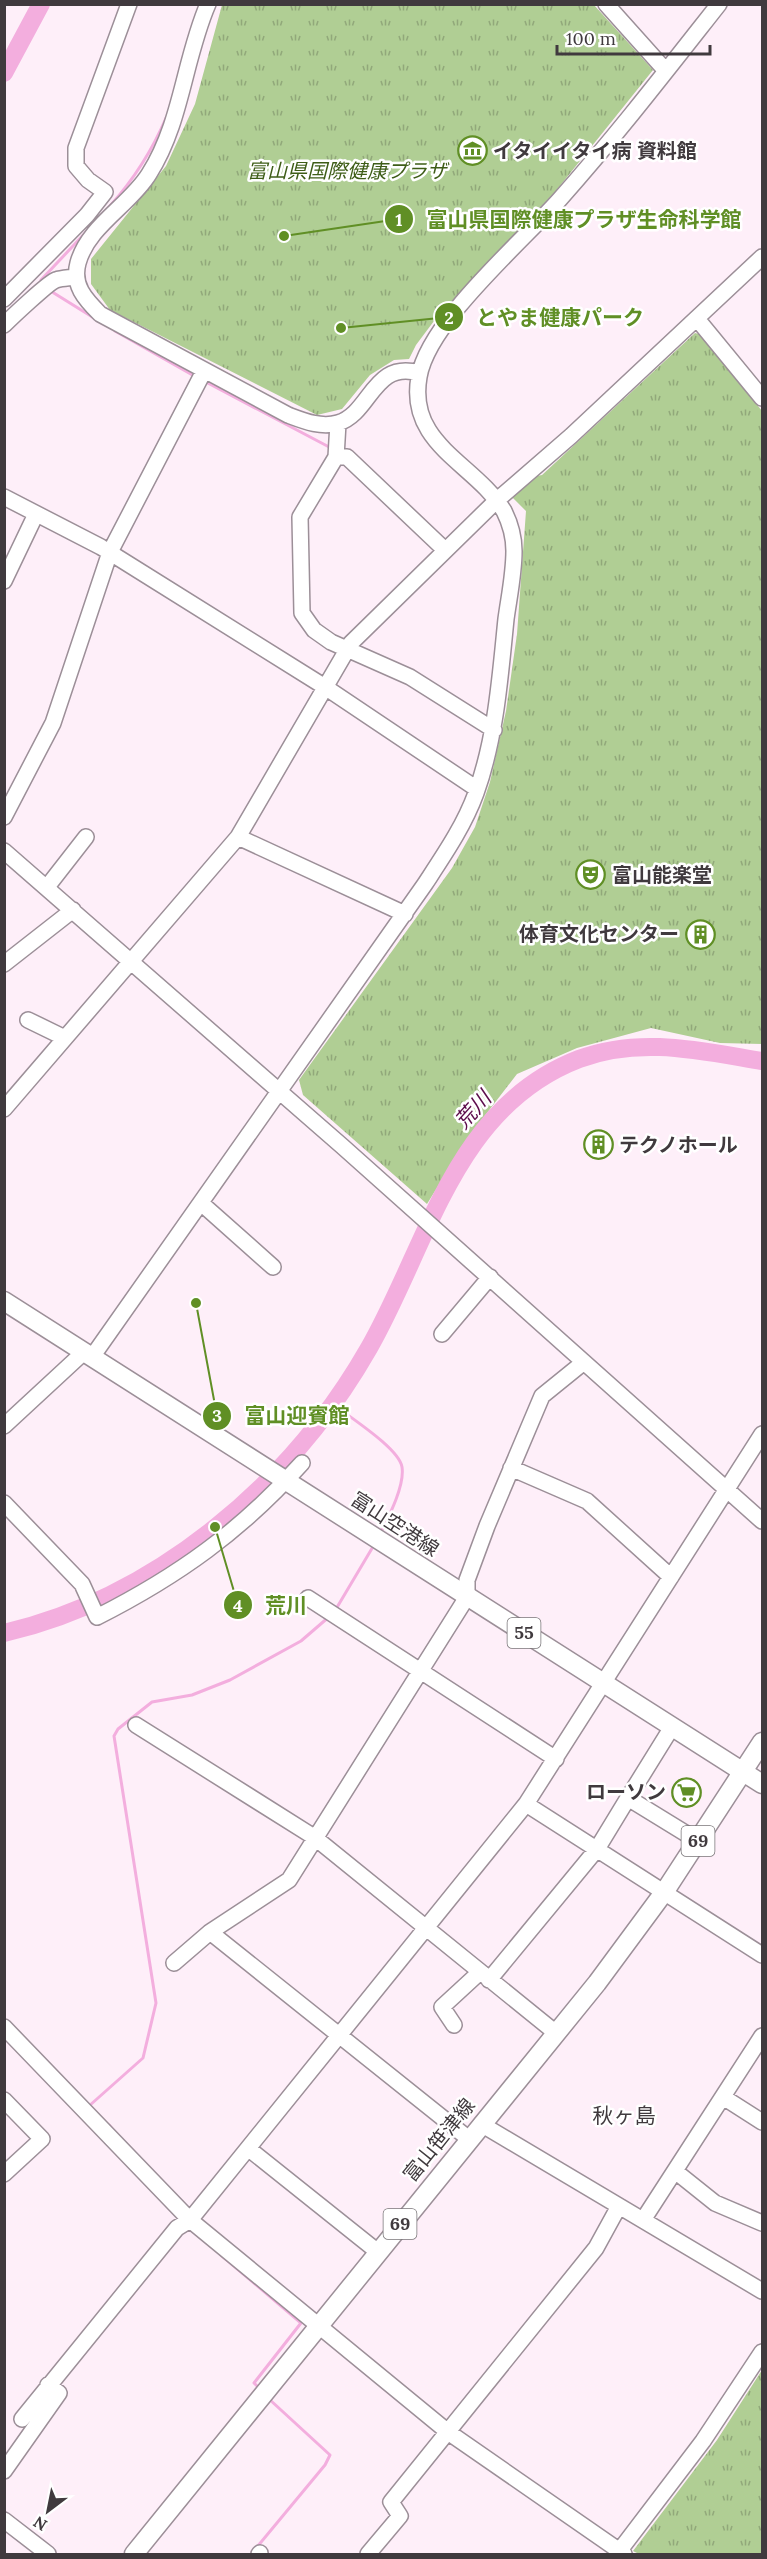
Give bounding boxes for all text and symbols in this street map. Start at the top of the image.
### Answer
scale bar [557,18,710,56]
text: 100 m [566,27,616,50]
museum icon: イタイイタイ病 資料館 [456,135,488,167]
place label: イタイイタイ病 資料館 [493,138,697,163]
park label: 富山県国際健康プラザ [247,158,450,183]
callout: 富山県国際健康プラザ生命科学館 [384,200,753,239]
text: 富山県国際健康プラザ生命科学館 [427,206,742,233]
text: 1 [395,208,403,231]
callout: とやま健康パーク [434,298,656,337]
text: とやま健康パーク [476,304,644,331]
text: 2 [444,306,454,329]
theatre icon: 富山能楽堂 [575,859,607,891]
place label: 富山能楽堂 [612,862,712,887]
building icon: 体育文化センター [684,918,716,950]
place label: 体育文化センター [519,921,679,946]
water label: 荒川 [449,1084,498,1134]
building icon: テクノホール [582,1129,614,1161]
place label: テクノホール [619,1132,738,1157]
callout: 富山迎賓館 [202,1397,361,1436]
text: 富山迎賓館 [245,1402,350,1429]
text: 3 [212,1404,222,1427]
street label: 富山空港線 [347,1486,444,1561]
callout: 荒川 [223,1586,319,1625]
text: 荒川 [265,1592,307,1619]
text: 4 [233,1594,243,1617]
road number: 55 [508,1618,540,1648]
supermarket icon: ローソン [671,1776,703,1808]
place label: ローソン [586,1779,666,1804]
road number: 69 [682,1826,714,1856]
street label: 富山笹津線 [397,2093,480,2186]
district label: 秋ヶ島 [593,2102,656,2129]
road number: 69 [384,2209,416,2239]
north arrow [18,2481,78,2541]
text: N [30,2512,51,2535]

